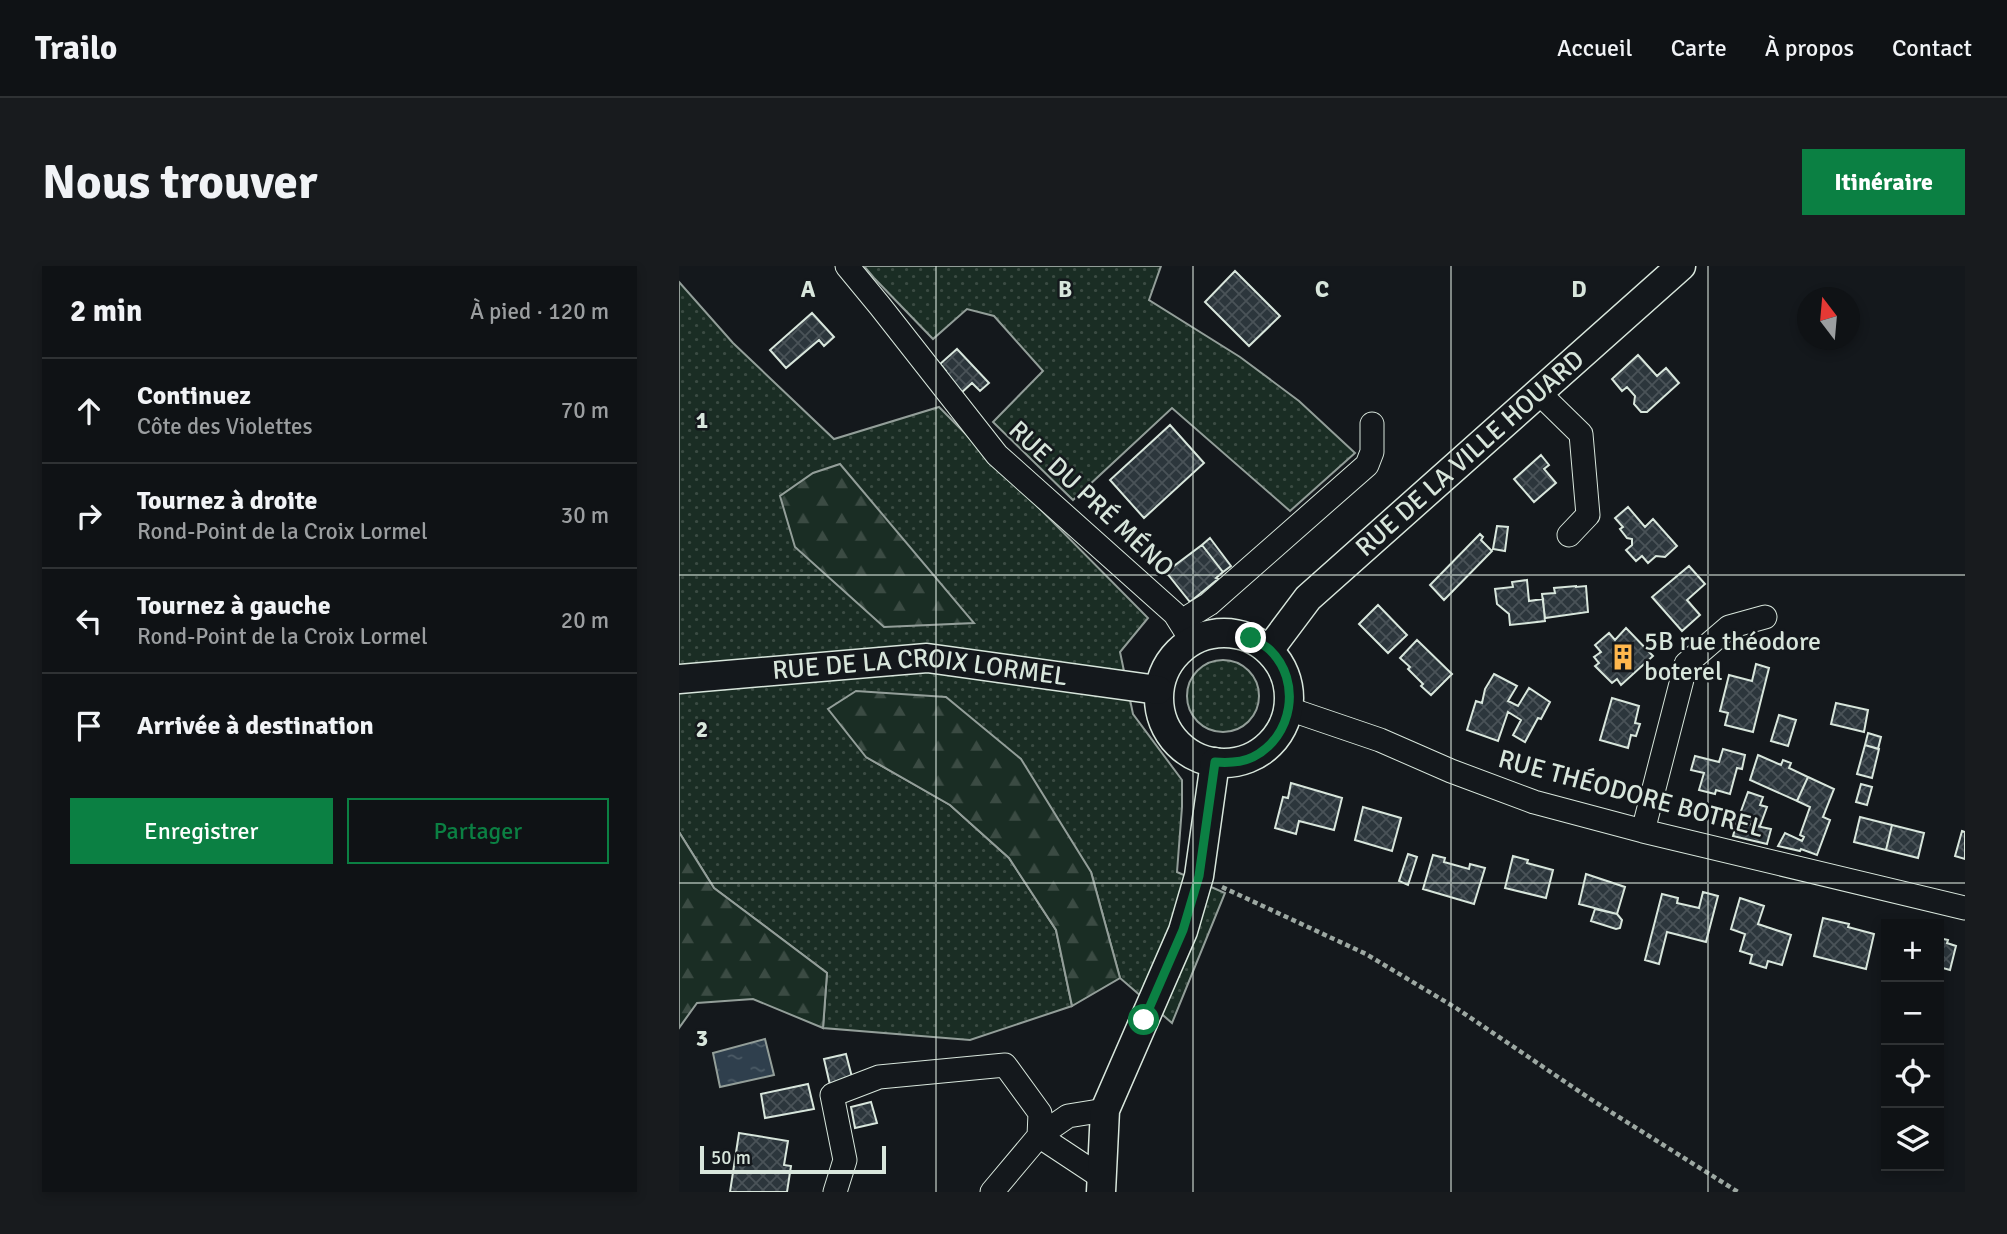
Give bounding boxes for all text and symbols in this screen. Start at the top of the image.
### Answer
text: Trailo [35,28,117,69]
text: Accueil [1557,33,1633,63]
text: Carte [1671,33,1727,63]
text: À propos [1765,33,1854,63]
text: Contact [1892,33,1972,63]
button: Itinéraire [1802,149,1965,215]
text: Nous trouver [42,152,317,212]
text: A [801,275,816,304]
text: B [1058,275,1072,304]
text: C [1315,275,1329,304]
text: D [1571,275,1587,304]
north arrow [1797,287,1860,350]
text: 2 min [70,293,142,330]
text: À pied · 120 m [470,297,609,326]
street label: RUE DE LA VILLE HOUARD [1349,344,1591,564]
text: Continuez [137,380,251,412]
icon: ahead [70,392,108,430]
text: 70 m [561,396,609,425]
text: 1 [696,406,708,435]
text: Côte des Violettes [137,412,313,441]
street label: RUE DU PRÉ MÉNO [1002,414,1180,584]
text: Tournez à droite [137,485,317,517]
icon: right [70,497,108,535]
text: 30 m [561,501,609,530]
text: Rond-Point de la Croix Lormel [137,517,428,546]
text: Tournez à gauche [137,590,331,622]
icon: left [70,602,108,640]
text: 20 m [561,606,609,635]
text: Rond-Point de la Croix Lormel [137,622,428,651]
route end [1235,622,1266,653]
place label: 5B rue théodore boterel [1644,626,1821,688]
street label: RUE DE LA CROIX LORMEL [771,642,1069,693]
building icon: 5B rue théodore boterel [1608,642,1638,672]
icon: arrive [70,707,108,745]
text: Arrivée à destination [137,710,374,742]
text: 2 [696,715,708,744]
street label: RUE THÉODORE BOTREL [1495,743,1767,845]
button: Enregistrer [70,798,333,864]
button: Partager [347,798,609,864]
map controls [1881,919,1944,1171]
button: + [1881,919,1944,982]
button: − [1881,982,1944,1045]
route start [1128,1004,1159,1035]
text: 3 [696,1024,708,1053]
button: locate [1881,1045,1944,1108]
button: layers [1881,1108,1944,1171]
scale bar [700,1143,885,1175]
text: 50 m [711,1146,751,1170]

